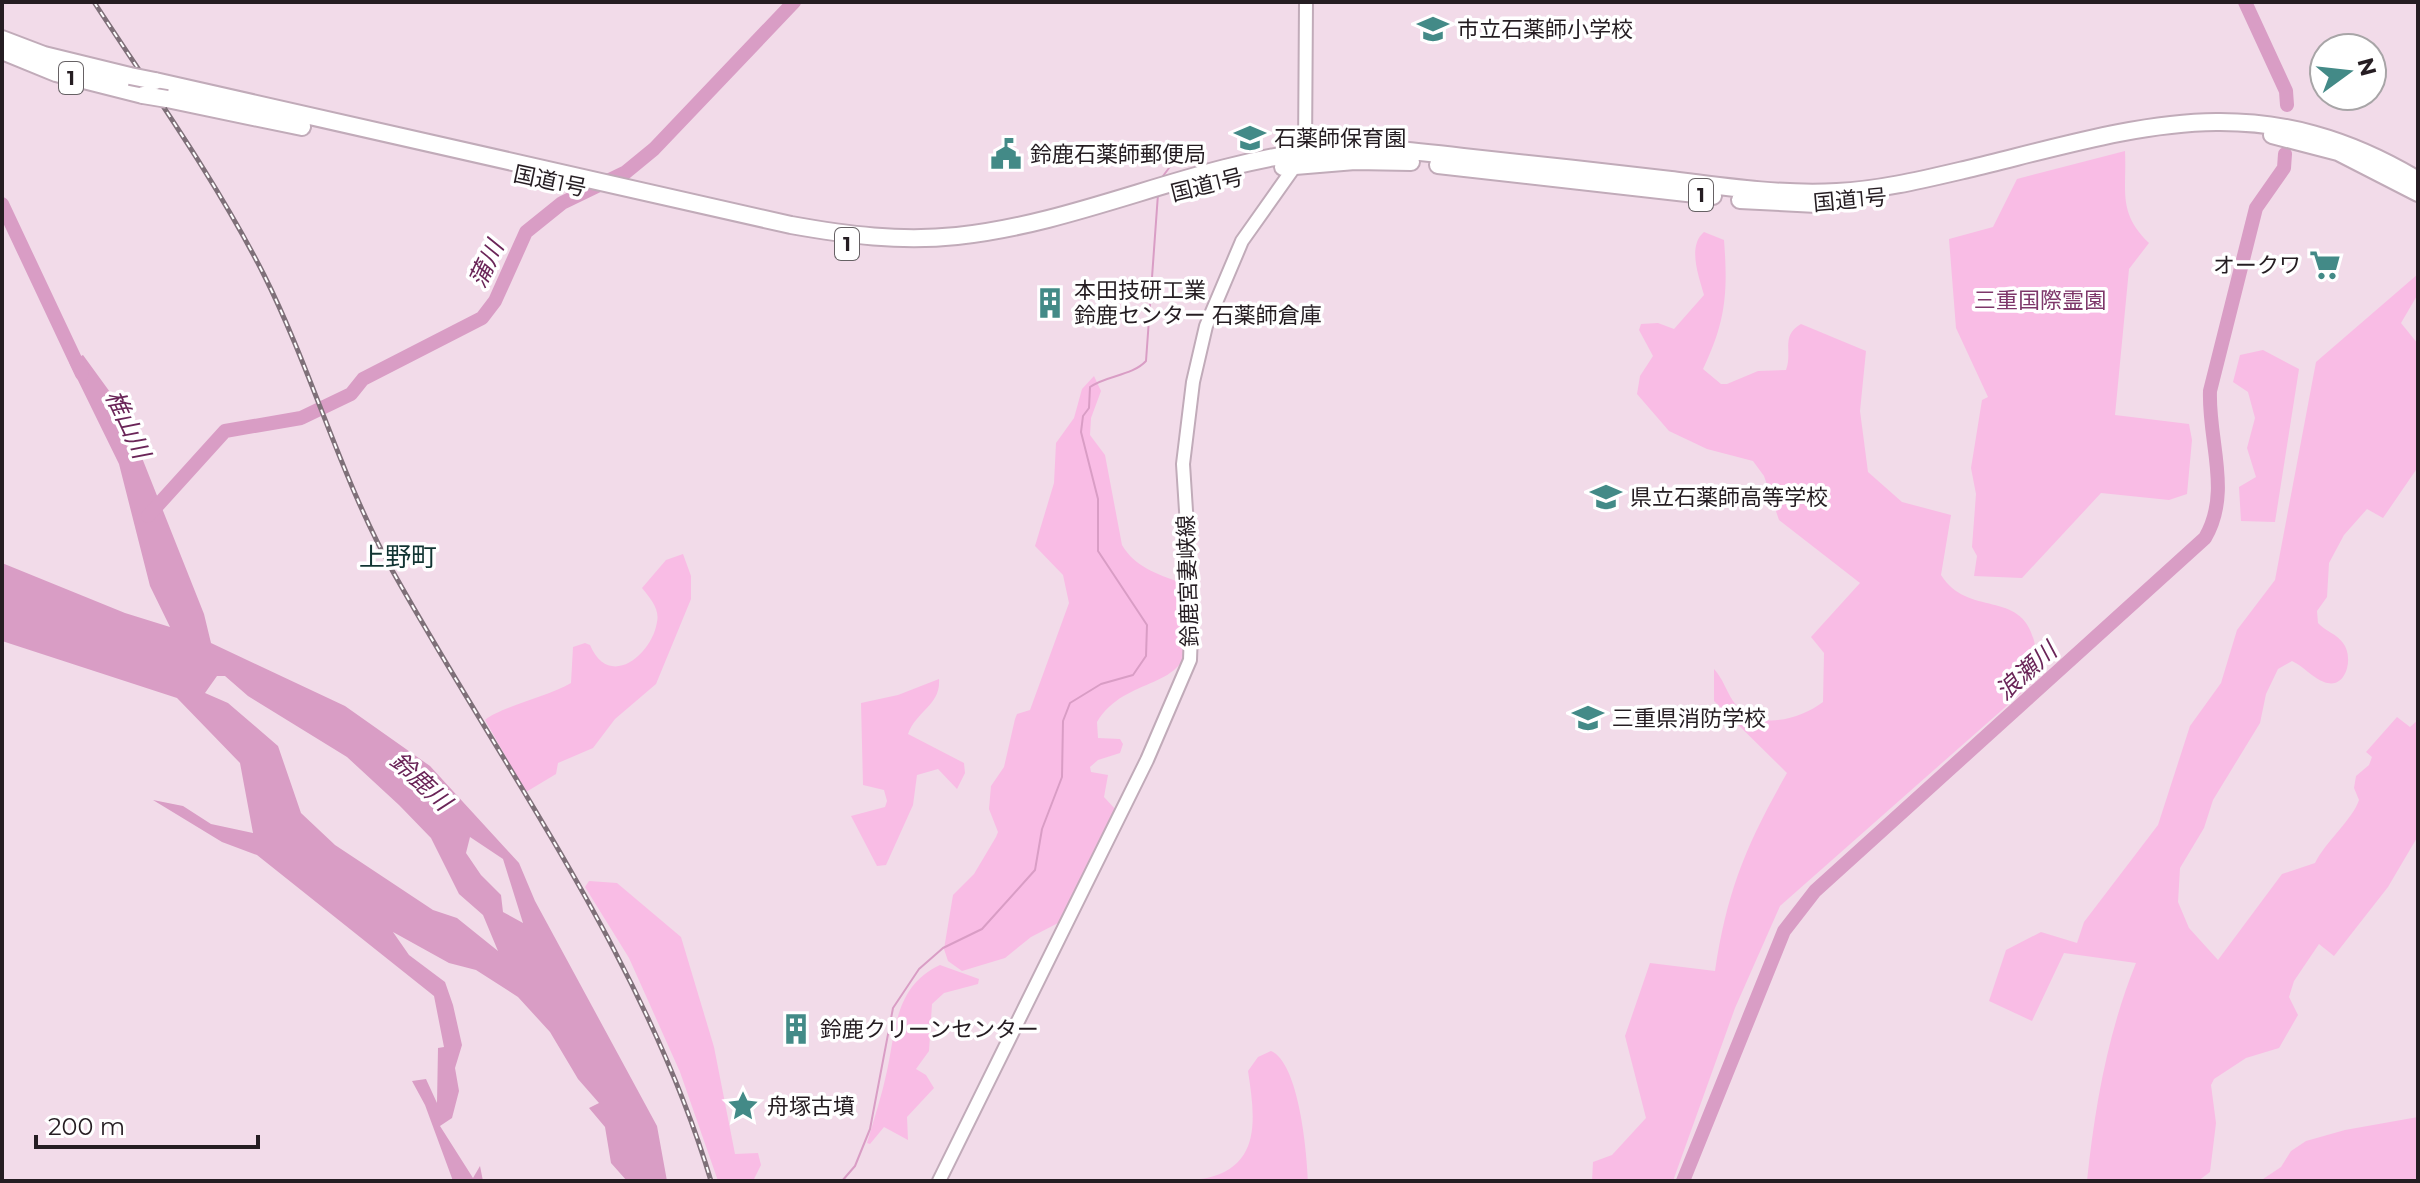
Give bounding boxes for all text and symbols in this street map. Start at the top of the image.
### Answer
school or university icon: 市立石薬師小学校 [1416,12,1450,46]
place label: 市立石薬師小学校 [1457,16,1633,43]
north arrow [2308,32,2388,112]
text: N [2351,55,2382,79]
road number: 1 [59,62,83,94]
school or university icon: 石薬師保育園 [1233,121,1267,155]
place label: 石薬師保育園 [1274,125,1406,152]
public building icon: 鈴鹿石薬師郵便局 [989,137,1023,171]
place label: 鈴鹿石薬師郵便局 [1030,141,1206,168]
street label: 国道1号 [511,160,589,202]
street label: 国道1号 [1168,163,1246,207]
road number: 1 [1689,179,1713,211]
street label: 国道1号 [1812,183,1888,217]
road number: 1 [835,228,859,260]
water label: 蒲川 [463,233,511,292]
supermarket icon: オークワ [2308,248,2342,282]
place label: オークワ [2213,252,2301,279]
place label: 本田技研工業 鈴鹿センター 石薬師倉庫 [1074,277,1322,329]
building icon: 本田技研工業 鈴鹿センター 石薬師倉庫 [1033,286,1067,320]
park label: 三重国際霊園 [1974,287,2106,314]
water label: 椎山川 [100,385,158,465]
school or university icon: 県立石薬師高等学校 [1589,480,1623,514]
place label: 県立石薬師高等学校 [1630,484,1828,511]
street label: 鈴鹿宮妻峡線 [1172,515,1204,647]
district label: 上野町 [359,541,437,573]
water label: 浪瀬川 [1990,634,2065,706]
school or university icon: 三重県消防学校 [1571,701,1605,735]
place label: 三重県消防学校 [1612,705,1766,732]
water label: 鈴鹿川 [385,746,459,818]
building icon: 鈴鹿クリーンセンター [779,1012,813,1046]
place label: 鈴鹿クリーンセンター [820,1016,1039,1043]
place icon: 舟塚古墳 [726,1089,760,1123]
place label: 舟塚古墳 [767,1093,855,1120]
scale bar [36,1099,258,1149]
text: 200 m [48,1112,125,1141]

